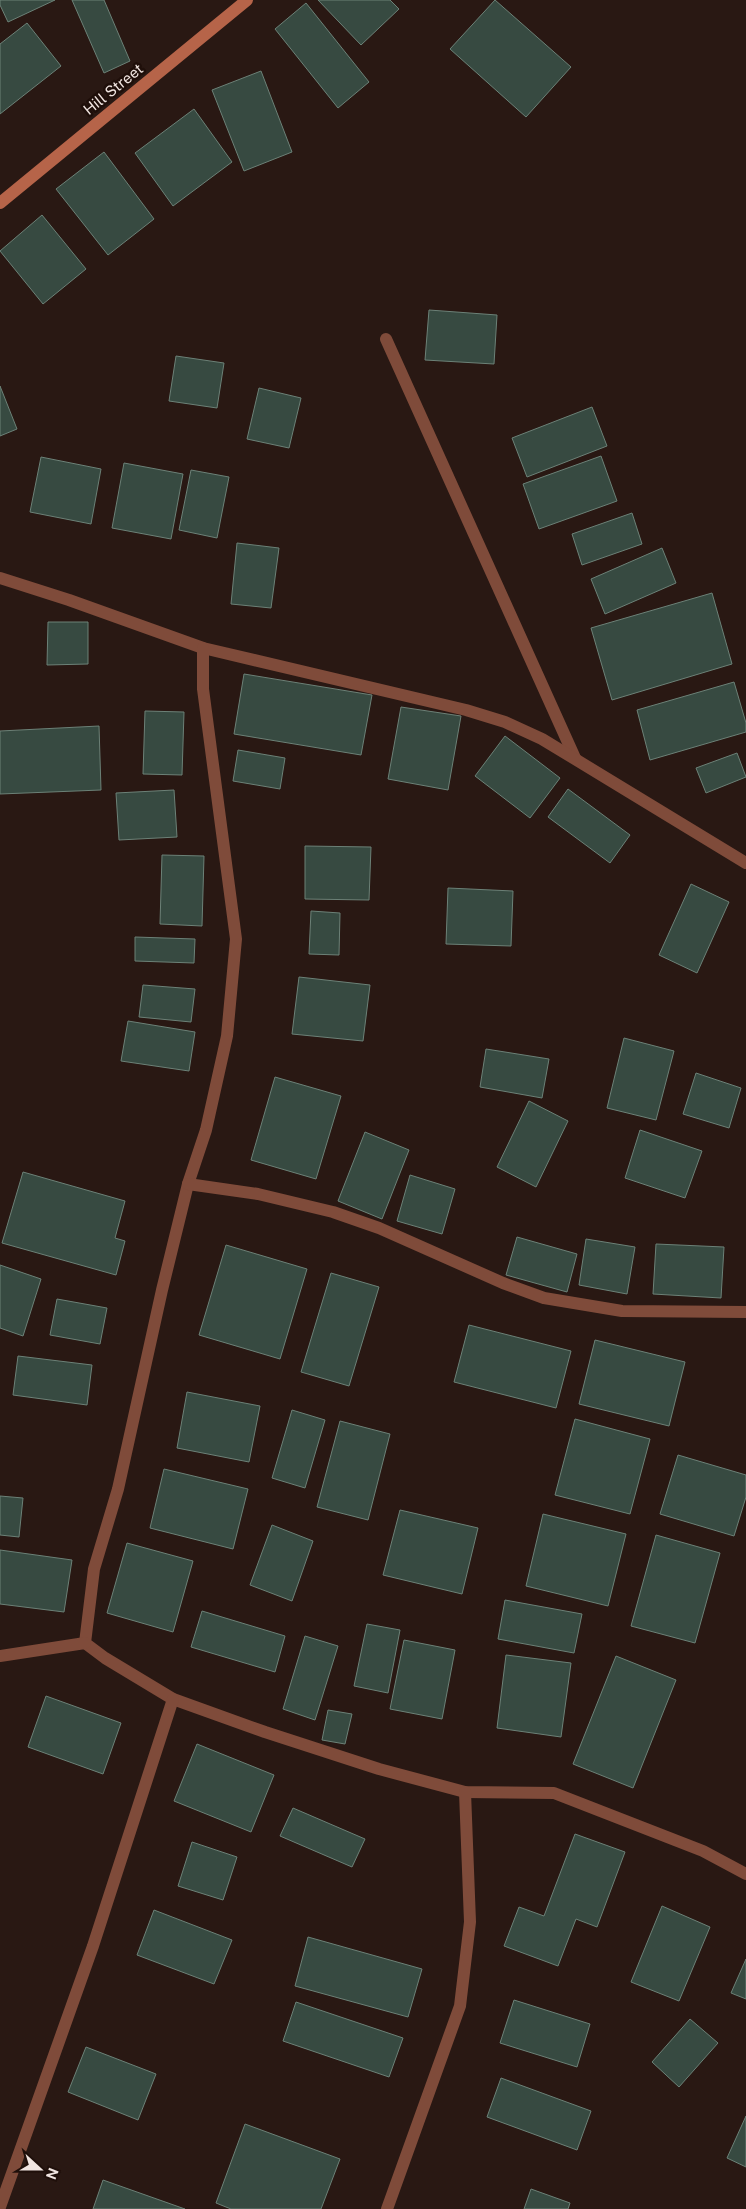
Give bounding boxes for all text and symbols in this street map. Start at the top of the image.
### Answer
street label: Hill Street [80,60,146,118]
north arrow [15,2144,65,2194]
text: N [43,2166,62,2182]

